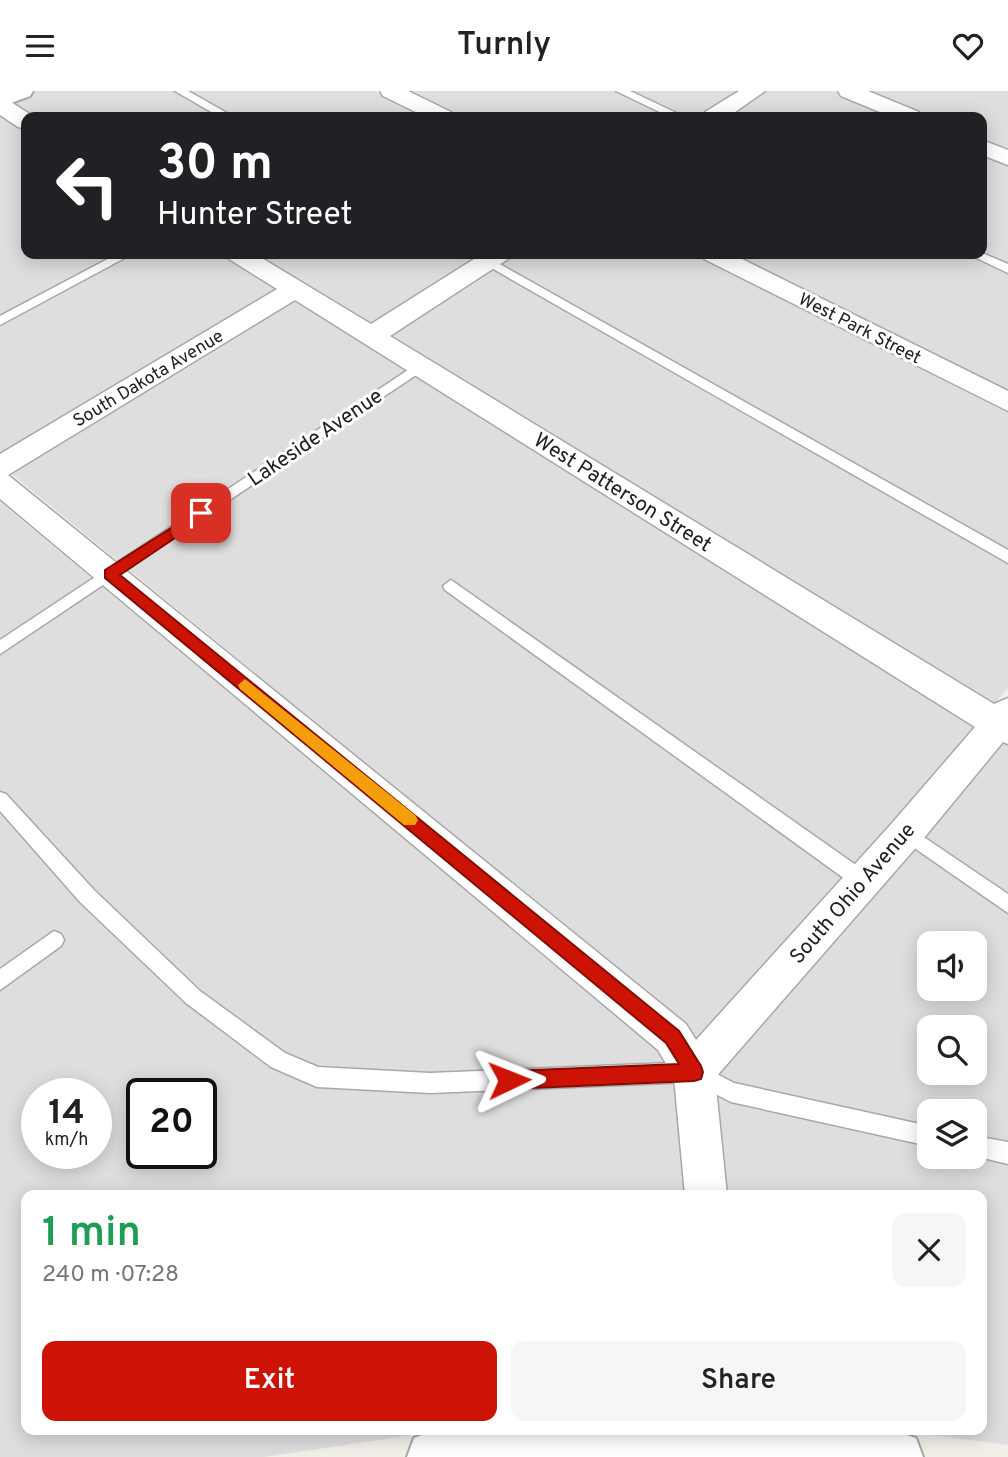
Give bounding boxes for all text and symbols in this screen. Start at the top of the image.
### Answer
text: Turnly [457,26,551,66]
icon: menu [21,27,59,65]
icon: heart [949,27,987,65]
text: 30 m [157,135,273,197]
icon: left [42,140,133,231]
text: Hunter Street [157,196,353,236]
street label: West Park Street [794,289,924,370]
street label: South Dakota Avenue [69,325,228,433]
street label: Lakeside Avenue [243,383,388,493]
street label: West Patterson Street [528,428,716,559]
pin [171,483,231,543]
icon: arrive [182,494,220,532]
street label: South Ohio Avenue [784,818,922,970]
map controls [917,931,987,1169]
button: sound [917,931,987,1001]
button: search [917,1015,987,1085]
position arrow [472,1043,546,1117]
speed limit sign: 20 [126,1078,217,1169]
text: 14 [48,1092,85,1136]
button: layers [917,1099,987,1169]
text: km/h [45,1129,88,1152]
text: 1 min [42,1208,141,1261]
button: close [892,1213,966,1287]
text: 240 m · 07:28 [42,1261,179,1290]
button: Exit [42,1341,497,1421]
button: Share [511,1341,966,1421]

